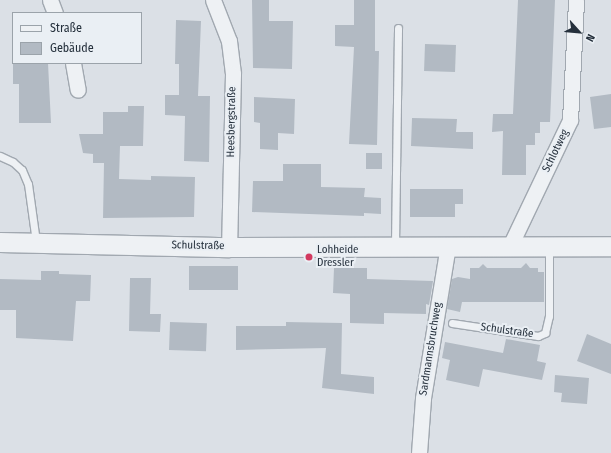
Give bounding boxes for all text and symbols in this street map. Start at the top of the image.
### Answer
legend [12,12,142,64]
north arrow [559,12,599,52]
text: Straße [50,21,82,35]
text: N [583,32,597,44]
text: Gebäude [50,41,94,55]
street label: Heesbergstraße [225,86,239,158]
street label: Schlotweg [540,127,572,175]
street label: Schulstraße [171,239,225,253]
place label: Lohheide Dressler [317,244,359,270]
marker: Lohheide Dressler [304,252,314,262]
street label: Sardmannsbruchweg [417,301,445,397]
street label: Schulstraße [480,321,534,341]

